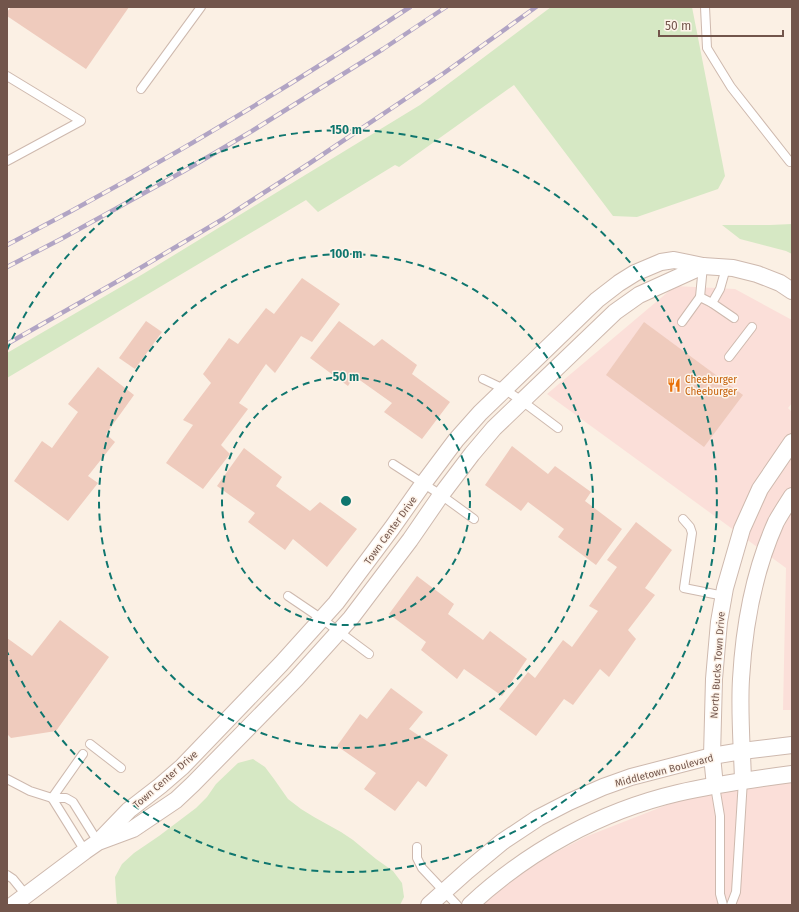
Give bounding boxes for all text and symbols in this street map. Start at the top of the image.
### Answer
scale bar [659,12,783,38]
text: 50 m [665,19,691,33]
text: 150 m [330,123,362,137]
text: 100 m [330,247,362,261]
text: 50 m [333,370,359,384]
place label: Cheeburger Cheeburger [685,374,737,398]
restaurant icon: Cheeburger Cheeburger [666,377,682,393]
centre of rings [339,494,353,508]
street label: Town Center Drive [362,494,420,567]
street label: North Bucks Town Drive [708,611,728,719]
street label: Town Center Drive [131,748,200,811]
street label: Middletown Boulevard [614,752,715,790]

